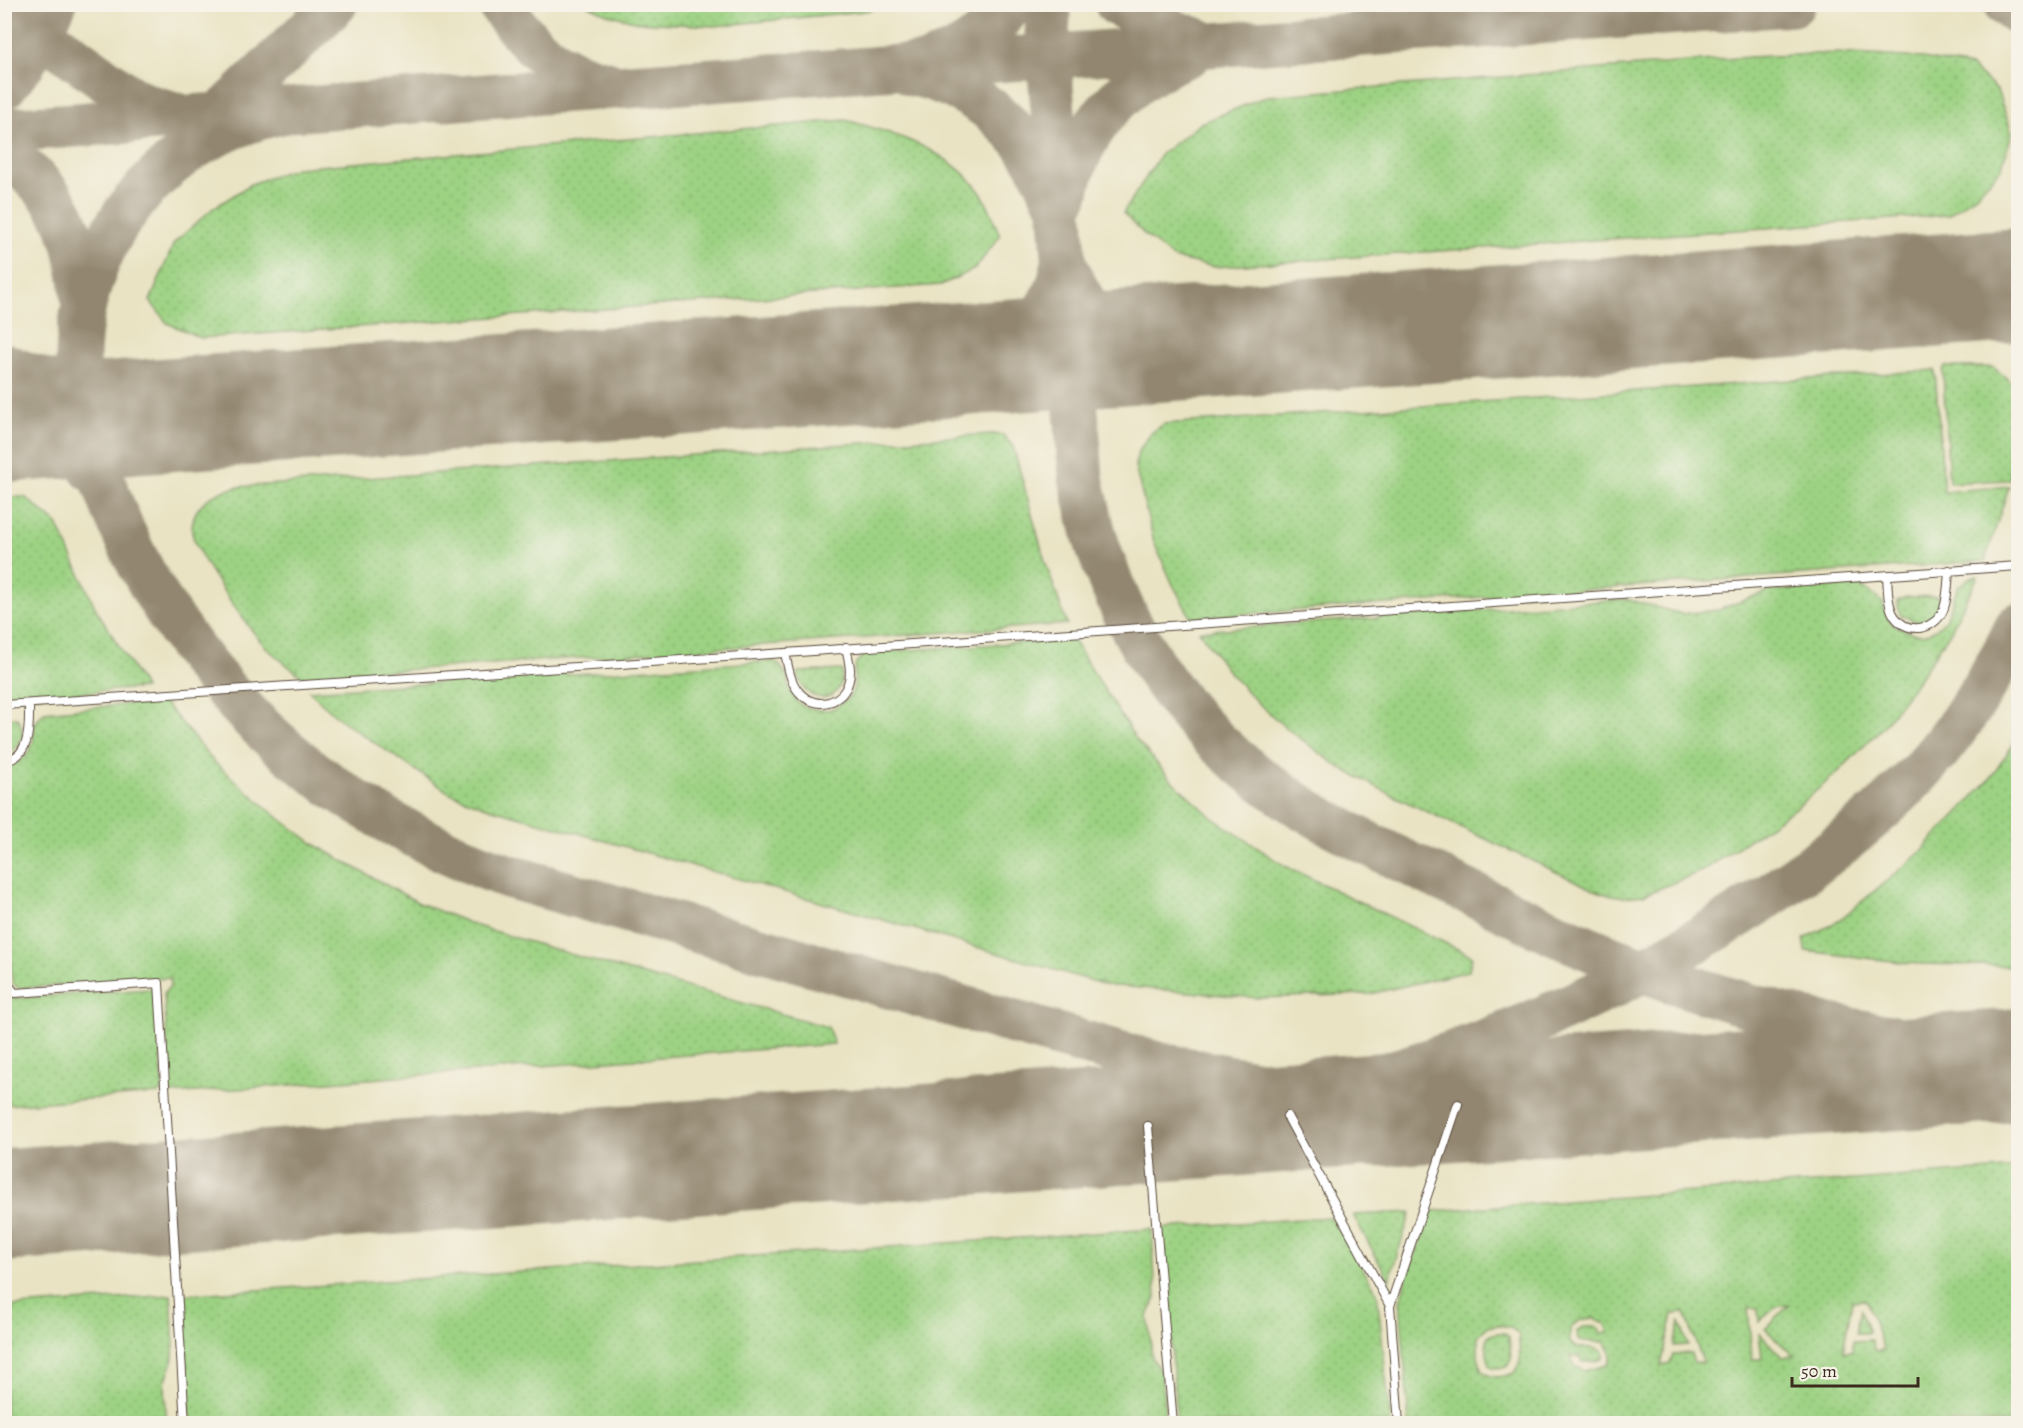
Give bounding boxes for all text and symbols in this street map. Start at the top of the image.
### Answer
scale bar [1792,1350,1918,1388]
text: 50 m [1801,1359,1837,1383]

